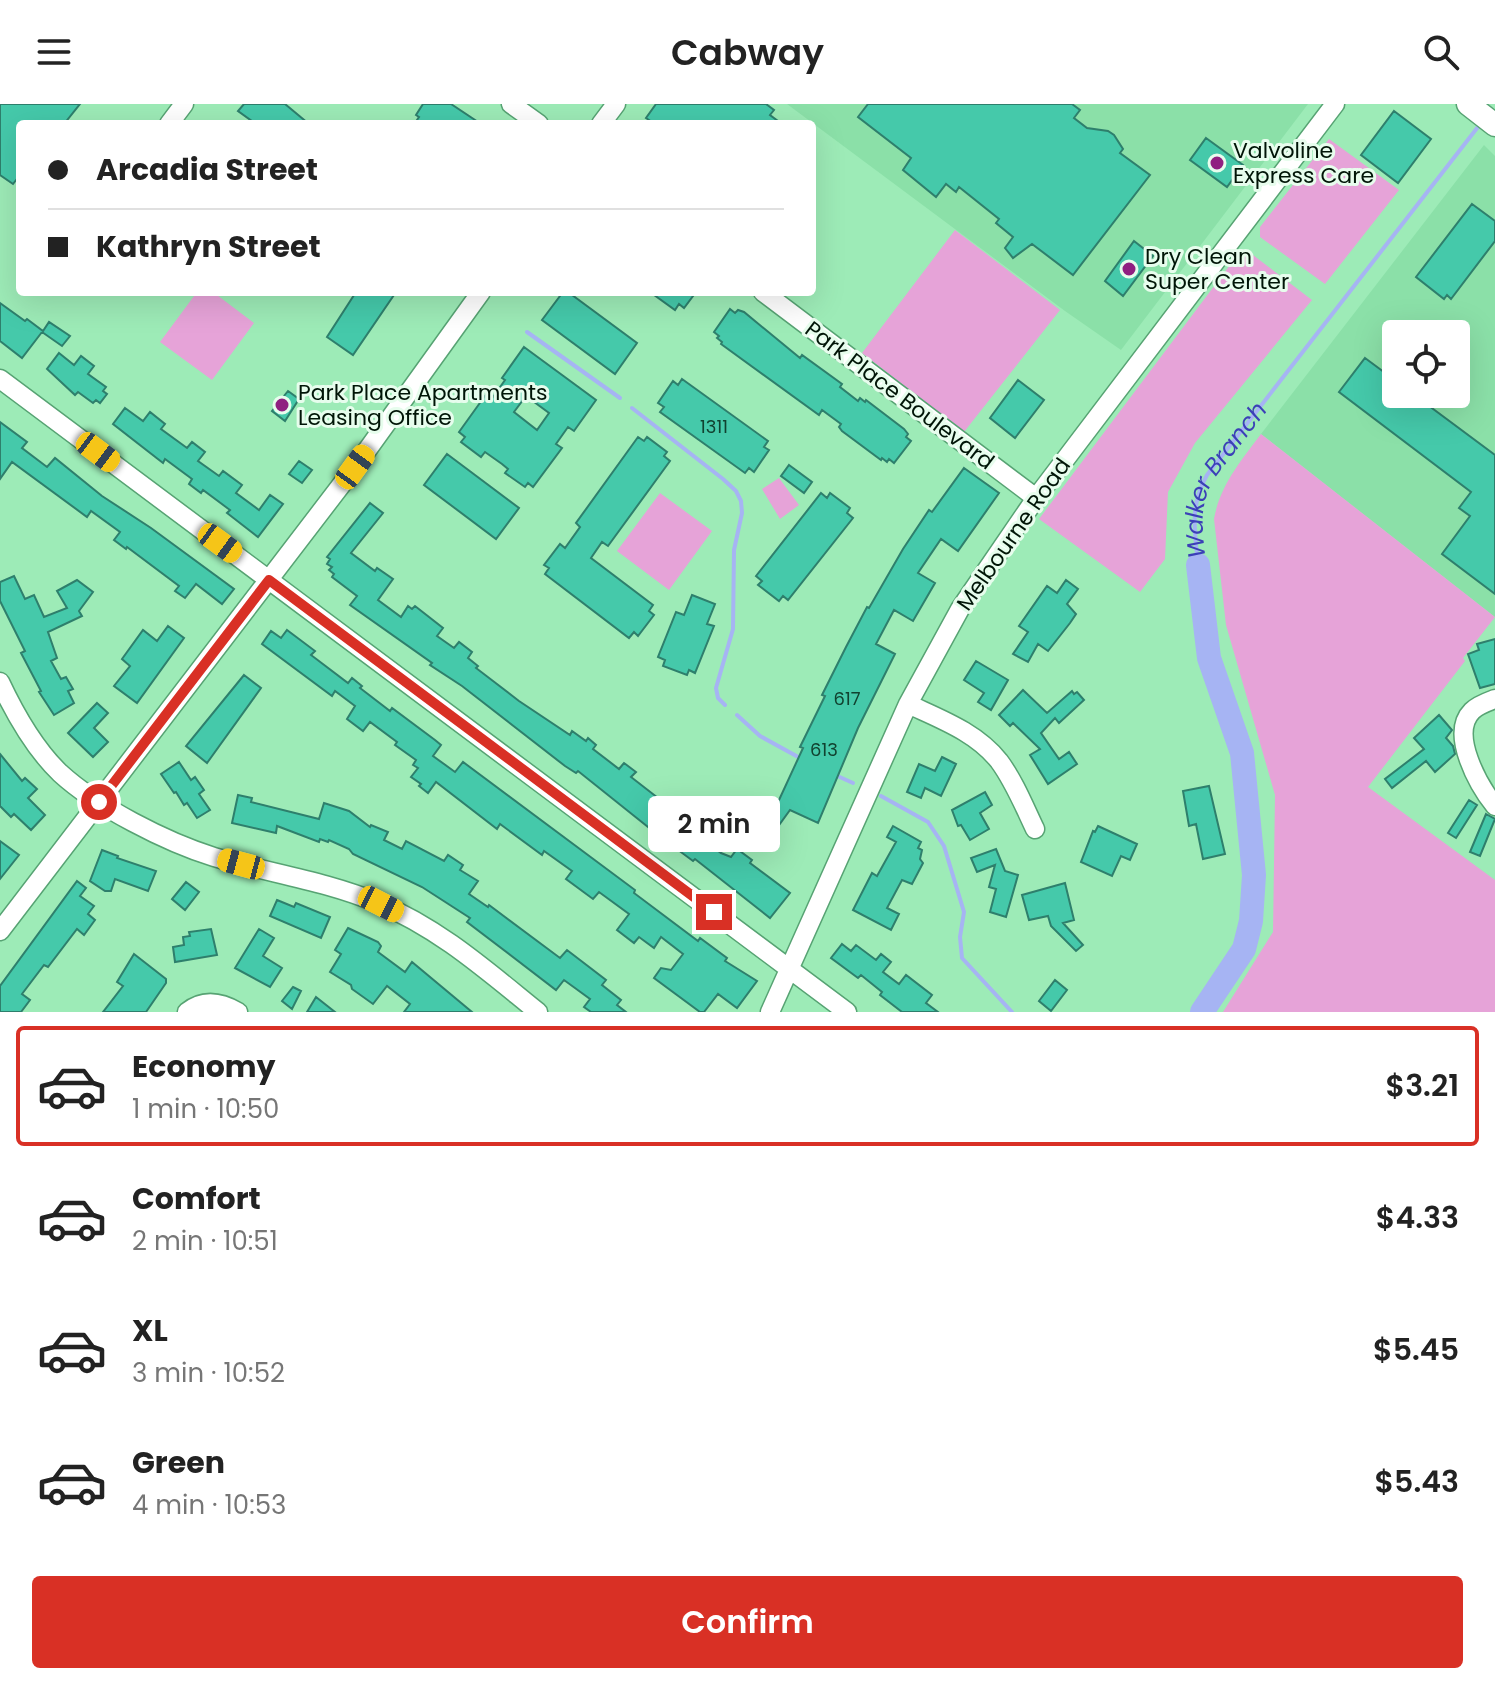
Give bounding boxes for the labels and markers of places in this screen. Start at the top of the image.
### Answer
place label: Valvoline Express Care [1233,135,1374,191]
marker: Valvoline Express Care [1208,154,1226,172]
place label: Dry Clean Super Center [1145,241,1289,297]
marker: Dry Clean Super Center [1120,260,1138,278]
place label: Park Place Apartments Leasing Office [298,377,548,433]
marker: Park Place Apartments Leasing Office [273,396,291,414]

